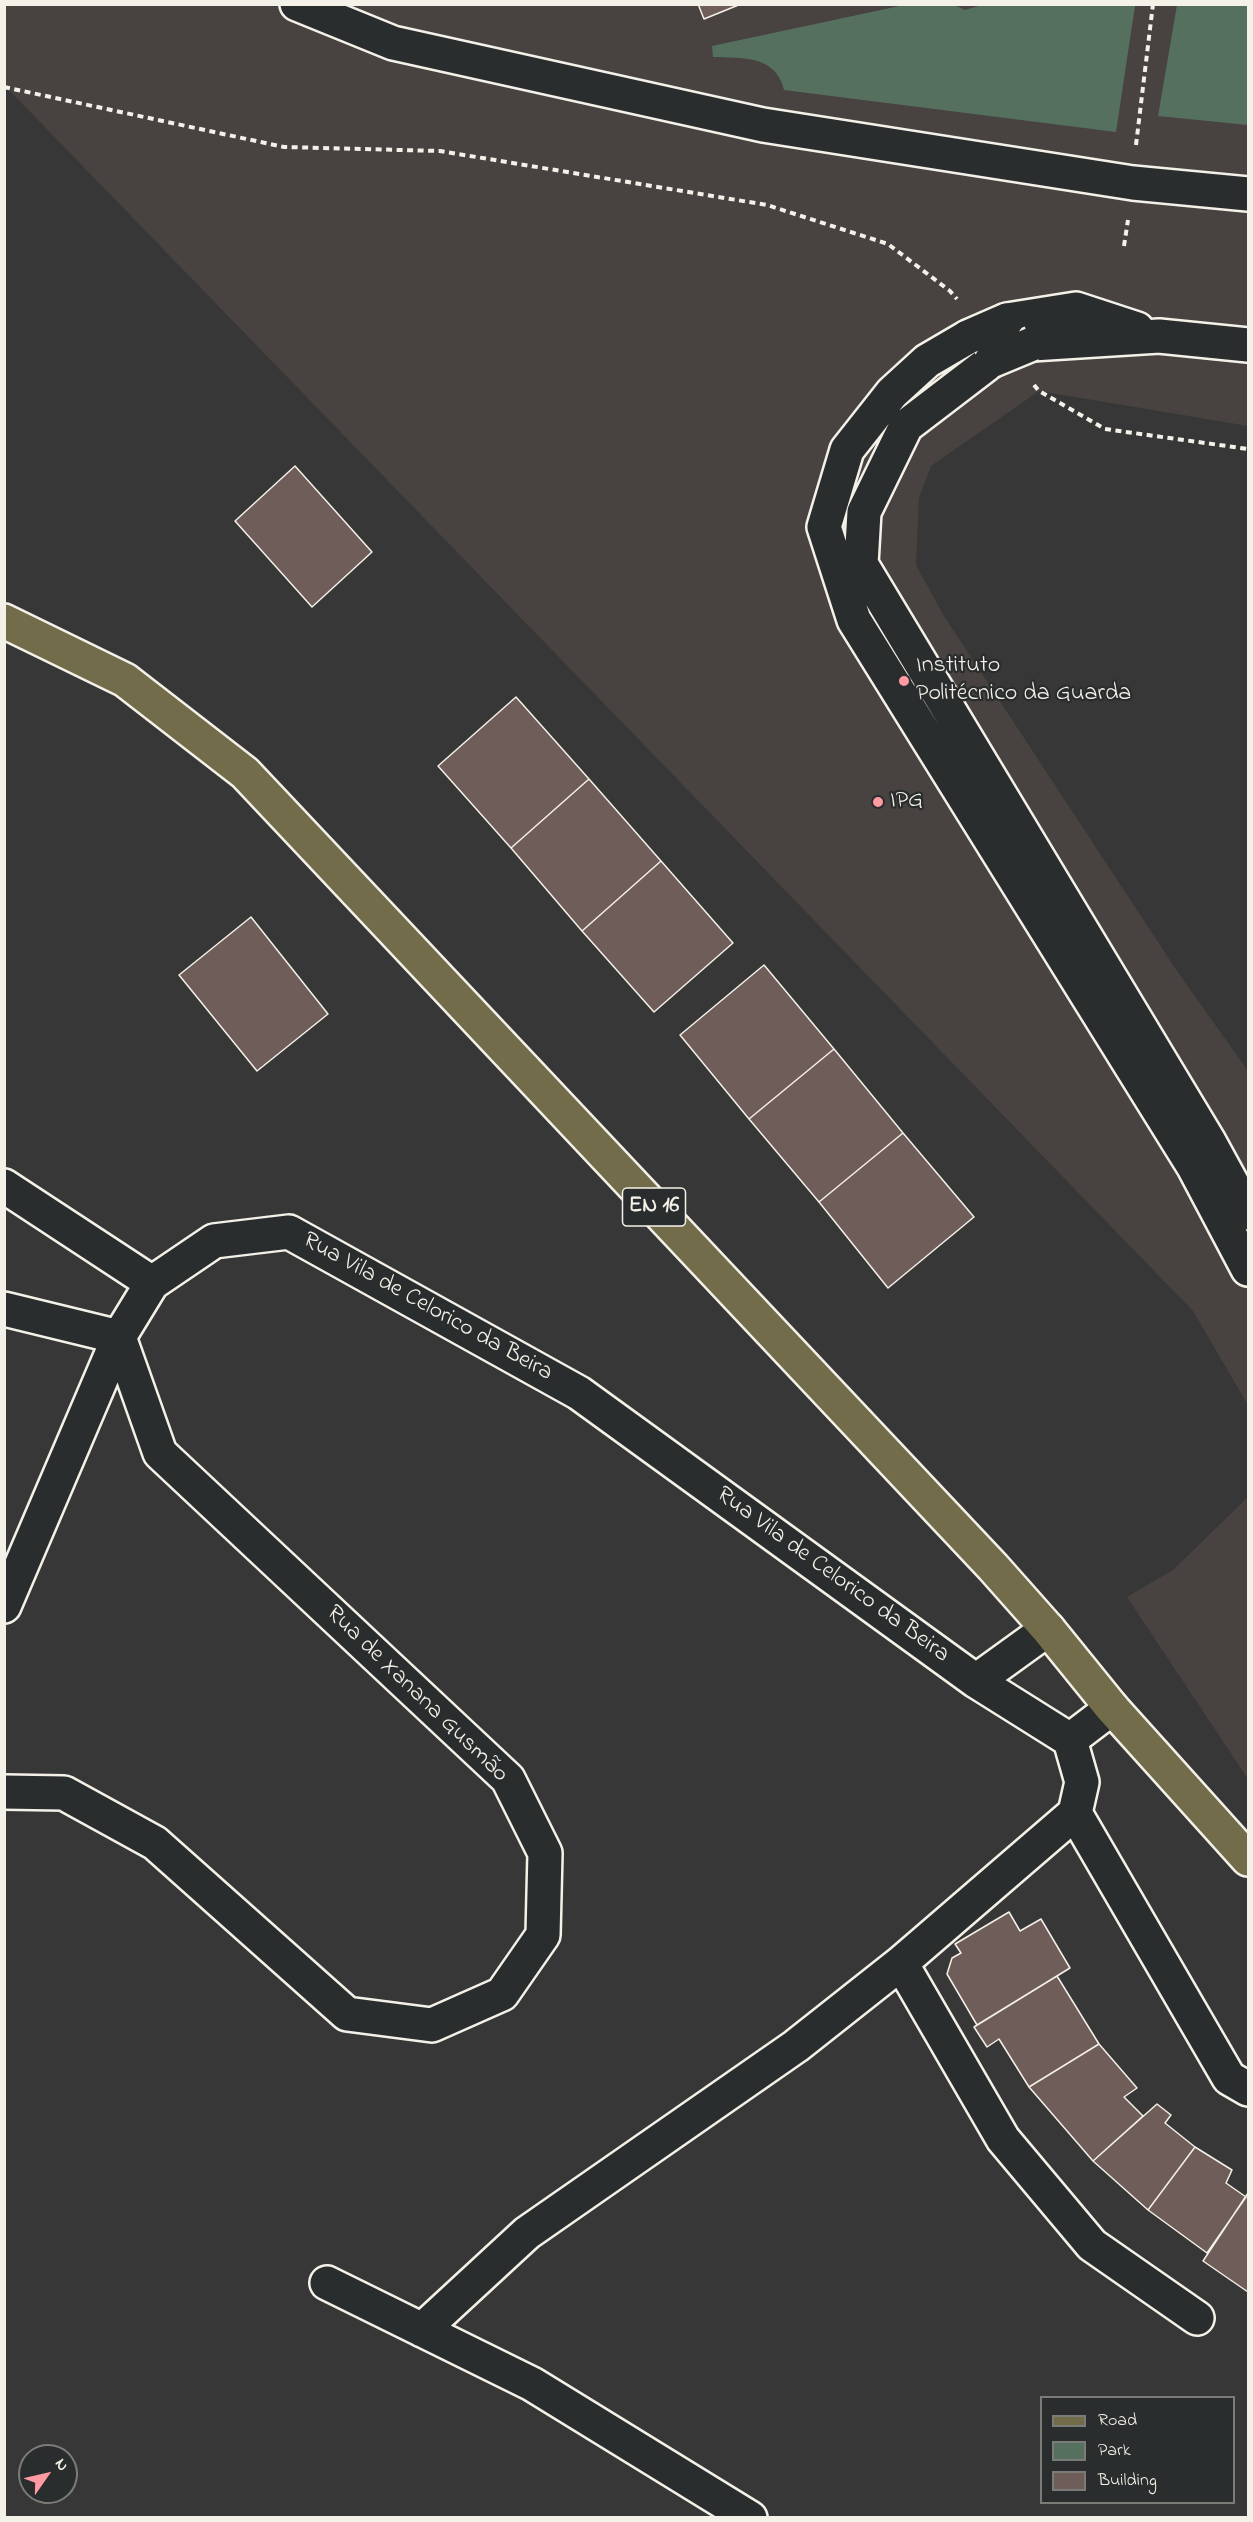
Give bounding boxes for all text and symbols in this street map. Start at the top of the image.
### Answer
place label: Instituto Politécnico da Guarda [916,653,1131,709]
marker: Instituto Politécnico da Guarda [897,674,911,688]
place label: IPG [890,788,923,816]
marker: IPG [871,795,885,809]
road number: EN 16 [622,1188,686,1226]
street label: Rua Vila de Celorico da Beira [297,1227,557,1389]
street label: Rua Vila de Celorico da Beira [710,1482,954,1670]
street label: Rua de Xanana Gusmão [319,1600,513,1790]
legend [1040,2396,1235,2504]
text: Road [1098,2408,1137,2434]
text: Park [1098,2438,1131,2464]
north arrow [18,2444,78,2504]
text: N [48,2454,74,2476]
text: Building [1098,2468,1157,2494]

